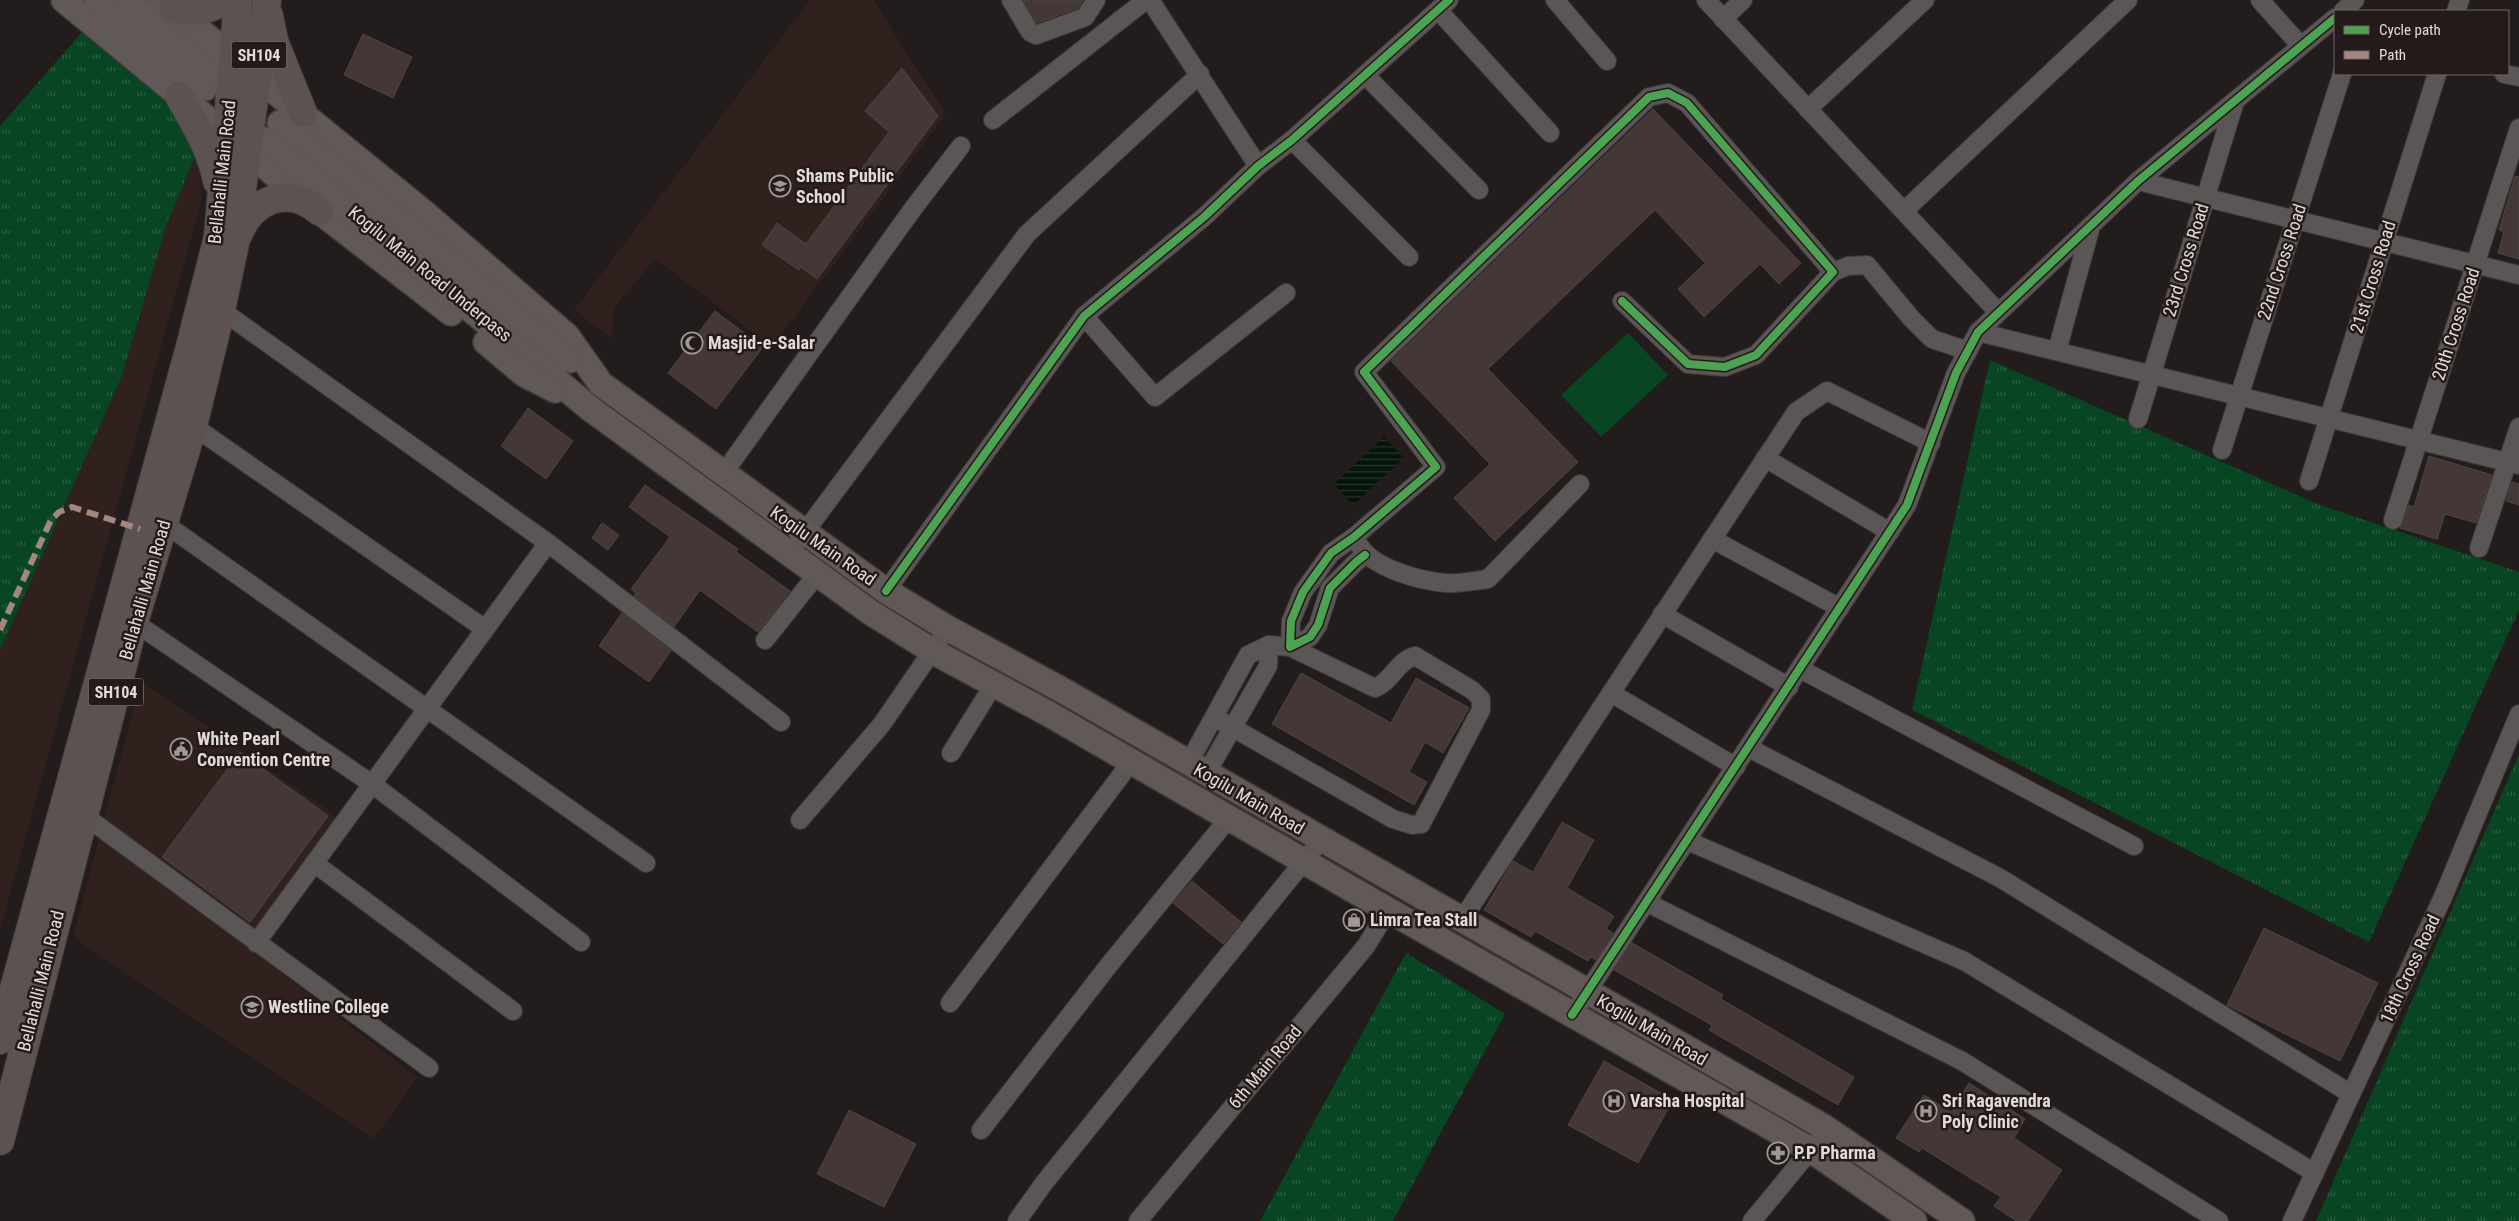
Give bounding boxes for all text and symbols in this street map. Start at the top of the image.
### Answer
legend [2334,10,2509,75]
text: Cycle path [2379,21,2441,39]
road number: SH104 [232,42,286,68]
text: Path [2379,46,2406,64]
street label: Bellahalli Main Road [204,99,239,245]
place label: Shams Public School [796,165,894,207]
school or university icon: Shams Public School [768,174,792,198]
street label: Kogilu Main Road Underpass [345,201,516,346]
street label: 23rd Cross Road [2158,201,2213,319]
street label: 22nd Cross Road [2253,201,2310,323]
street label: 21st Cross Road [2345,218,2400,336]
street label: 20th Cross Road [2427,265,2484,383]
mosque icon: Masjid-e-Salar [680,331,704,355]
place label: Masjid-e-Salar [708,332,815,353]
street label: Kogilu Main Road [767,501,880,590]
street label: Bellahalli Main Road [115,518,175,662]
road number: SH104 [88,679,144,706]
place label: White Pearl Convention Centre [197,728,331,770]
public building icon: White Pearl Convention Centre [169,737,193,761]
street label: Kogilu Main Road [1190,758,1308,839]
street label: Bellahalli Main Road [13,908,68,1053]
shop icon: Limra Tea Stall [1342,908,1366,932]
place label: Limra Tea Stall [1370,909,1477,930]
street label: 18th Cross Road [2375,911,2444,1026]
street label: Kogilu Main Road [1593,989,1711,1070]
school or university icon: Westline College [240,995,264,1019]
place label: Westline College [268,996,389,1017]
street label: 6th Main Road [1224,1021,1306,1113]
hospital icon: Varsha Hospital [1602,1089,1626,1113]
place label: Varsha Hospital [1630,1090,1744,1111]
place label: Sri Ragavendra Poly Clinic [1942,1090,2051,1132]
hospital icon: Sri Ragavendra Poly Clinic [1914,1099,1938,1123]
pharmacy icon: P.P Pharma [1766,1141,1790,1165]
place label: P.P Pharma [1794,1142,1876,1163]

